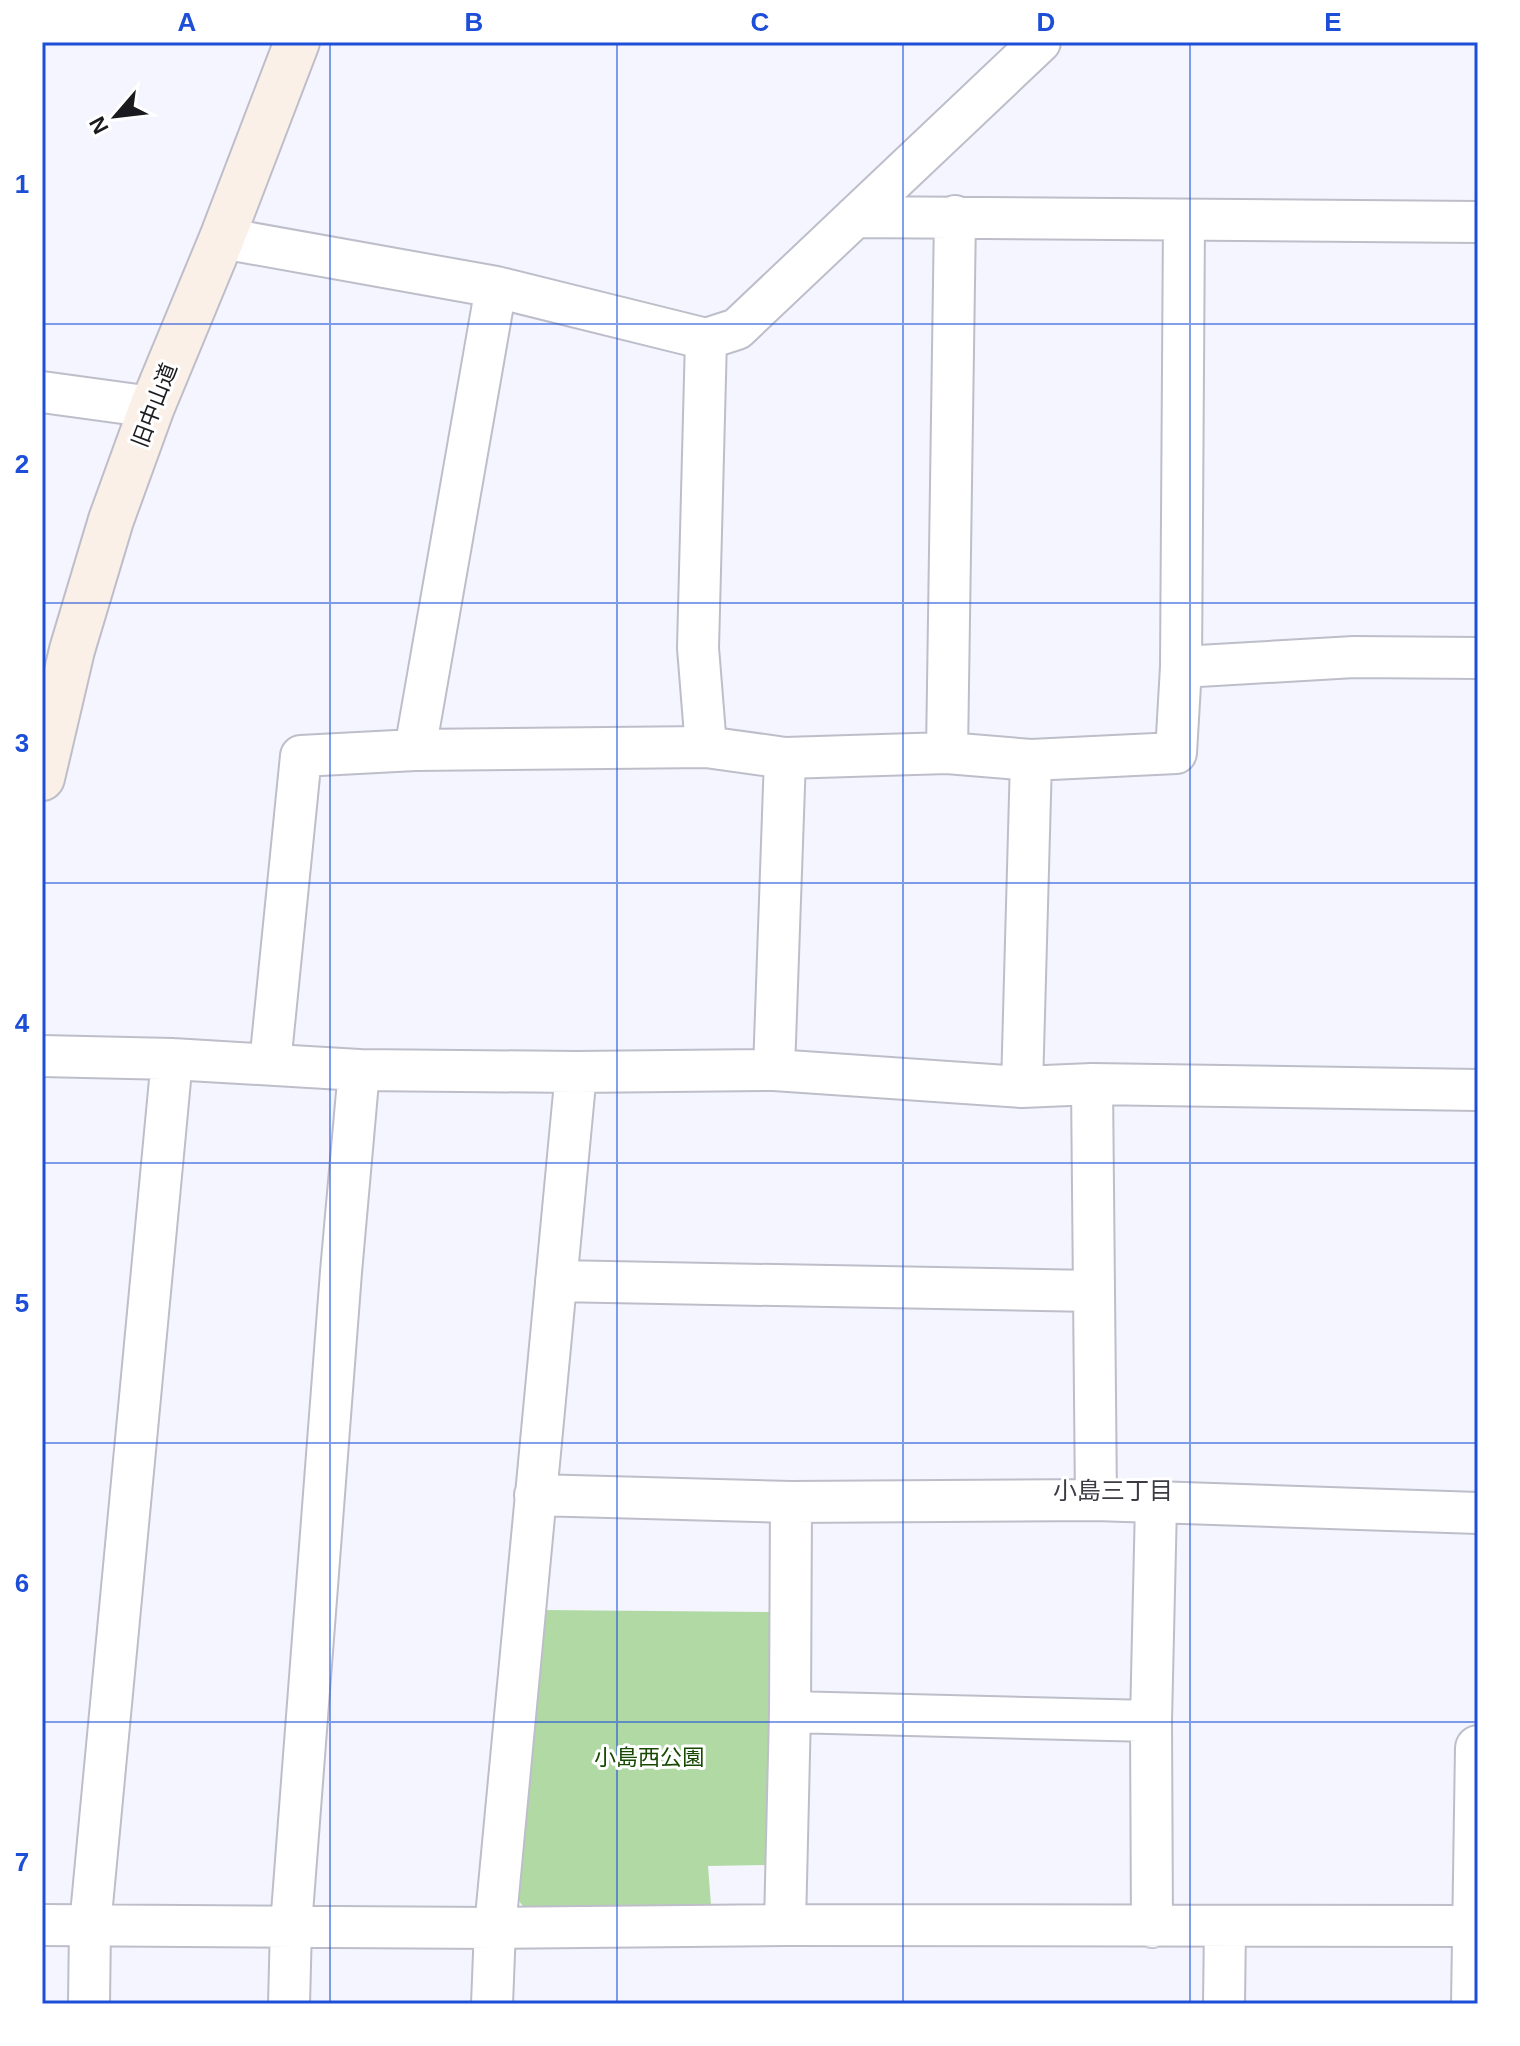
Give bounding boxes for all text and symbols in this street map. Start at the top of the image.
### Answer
text: A [178,7,197,37]
text: B [465,7,483,37]
text: C [751,7,770,37]
text: D [1037,7,1055,37]
text: E [1324,7,1342,37]
north arrow [76,76,156,156]
text: N [84,112,114,138]
text: 1 [15,169,29,199]
street label: 旧中山道 [127,360,182,451]
text: 2 [15,449,29,479]
text: 3 [15,728,29,758]
text: 4 [15,1008,30,1038]
text: 5 [15,1288,29,1318]
district label: 小島三丁目 [1053,1477,1173,1504]
text: 6 [15,1568,29,1598]
park label: 小島西公園 [594,1745,704,1770]
text: 7 [15,1847,29,1877]

